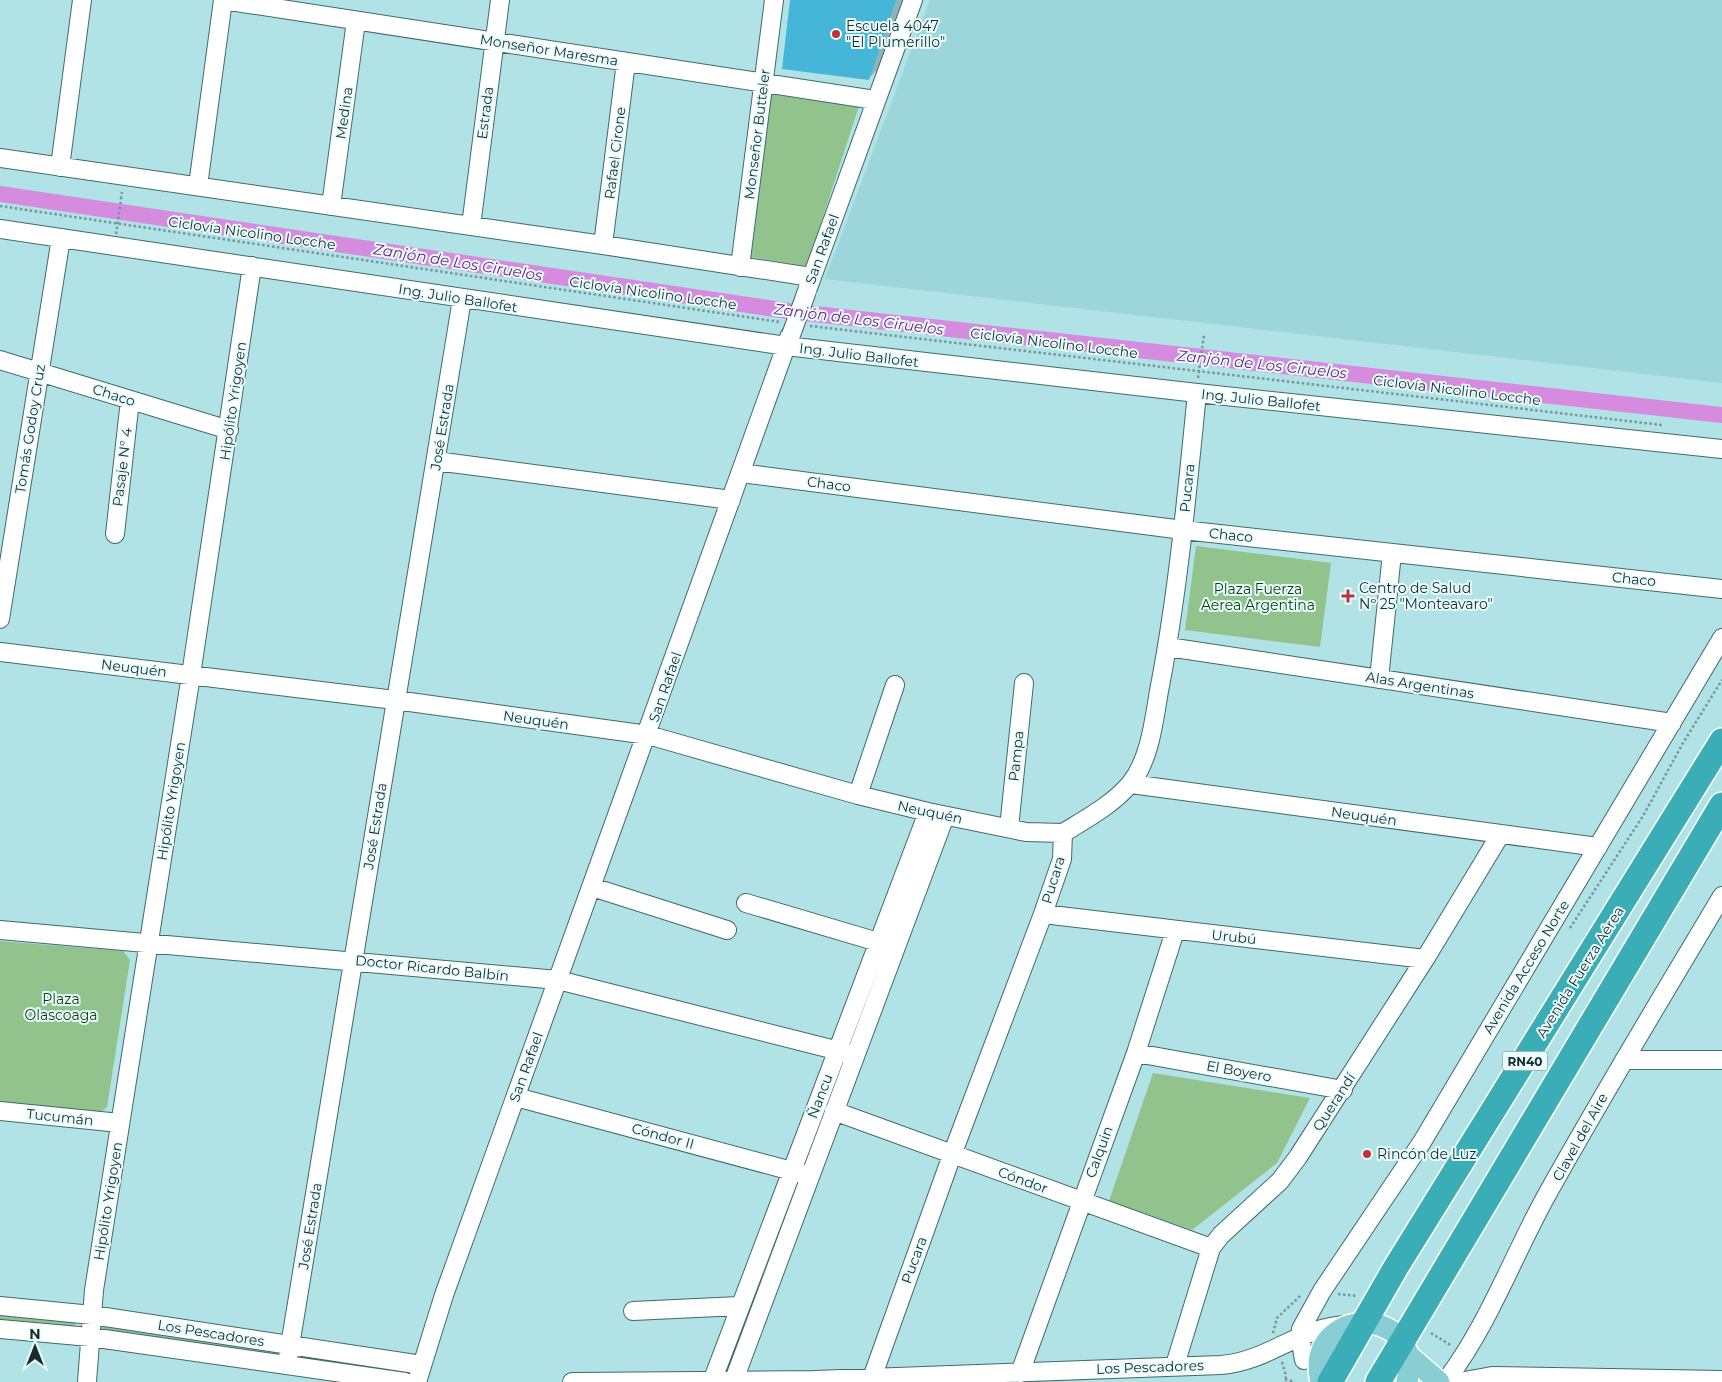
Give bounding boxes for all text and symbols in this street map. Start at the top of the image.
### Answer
place label: Escuela 4047 "El Plumerillo" [846,17,945,51]
marker: Escuela 4047 "El Plumerillo" [830,28,842,40]
street label: Monseñor Maresma [479,30,619,70]
street label: Monseñor Butteler [740,67,774,200]
street label: Medina [331,86,357,140]
street label: Estrada [473,86,497,140]
street label: Rafael Cirone [600,106,630,200]
street label: San Rafael [801,211,843,287]
street label: Ciclovía Nicolino Locche [167,212,337,254]
water label: Zanjón de Los Ciruelos [371,239,544,285]
street label: Ciclovía Nicolino Locche [568,272,738,314]
street label: Ing. Julio Ballofet [397,280,519,316]
water label: Zanjón de Los Ciruelos [772,299,946,339]
street label: Ciclovía Nicolino Locche [969,324,1139,362]
street label: Ing. Julio Ballofet [798,339,920,371]
street label: Hipólito Yrigoyen [216,340,250,462]
water label: Zanjón de Los Ciruelos [1175,346,1349,382]
street label: Tomás Godoy Cruz [11,363,49,495]
street label: Ciclovía Nicolino Locche [1372,371,1542,409]
street label: Chaco [90,380,138,410]
street label: José Estrada [426,382,458,473]
street label: Ing. Julio Ballofet [1200,385,1322,415]
street label: Pasaje N° 4 [108,426,136,507]
street label: Pucara [1175,463,1199,513]
street label: Chaco [806,472,852,496]
street label: Chaco [1208,524,1254,546]
street label: Chaco [1611,568,1657,590]
place label: Centro de Salud Nº 25 "Monteavaro" [1359,579,1493,613]
park label: Plaza Fuerza Aerea Argentina [1201,580,1315,614]
marker: Centro de Salud Nº 25 "Monteavaro" [1341,589,1355,603]
street label: San Rafael [645,649,685,725]
street label: Neuquén [100,655,168,681]
street label: Alas Argentinas [1364,668,1476,702]
street label: Neuquén [502,706,570,734]
street label: Pampa [1004,730,1028,782]
street label: Hipólito Yrigoyen [153,740,189,862]
street label: José Estrada [359,781,391,872]
street label: Neuquén [896,796,964,828]
street label: Neuquén [1330,802,1398,830]
street label: Pucara [1037,854,1069,906]
street label: Avenida Acceso Norte [1479,897,1573,1037]
street label: Avenida Fuerza Aérea [1532,903,1628,1041]
street label: Urubú [1211,926,1257,948]
street label: Doctor Ricardo Balbín [354,951,510,985]
park label: Plaza Olascoaga [24,990,98,1024]
street label: San Rafael [505,1029,547,1105]
road number: RN40 [1502,1052,1548,1070]
street label: El Boyero [1205,1056,1273,1086]
street label: Querandí [1309,1069,1360,1134]
street label: Ñancu [803,1071,837,1121]
street label: Clavel del Aire [1548,1090,1612,1184]
street label: Tucumán [26,1105,94,1129]
street label: Cóndor II [630,1119,696,1153]
street label: Calquin [1081,1124,1117,1180]
street label: Hipólito Yrigoyen [90,1140,126,1262]
place label: Rincón de Luz [1377,1145,1476,1163]
marker: Rincón de Luz [1361,1148,1373,1160]
street label: Cóndor [996,1163,1051,1197]
street label: José Estrada [294,1181,326,1272]
street label: Pucara [897,1234,931,1286]
street label: Los Pescadores [156,1316,266,1350]
north arrow [10,1322,60,1372]
text: N [29,1325,41,1343]
street label: Los Pescadores [1096,1356,1204,1378]

